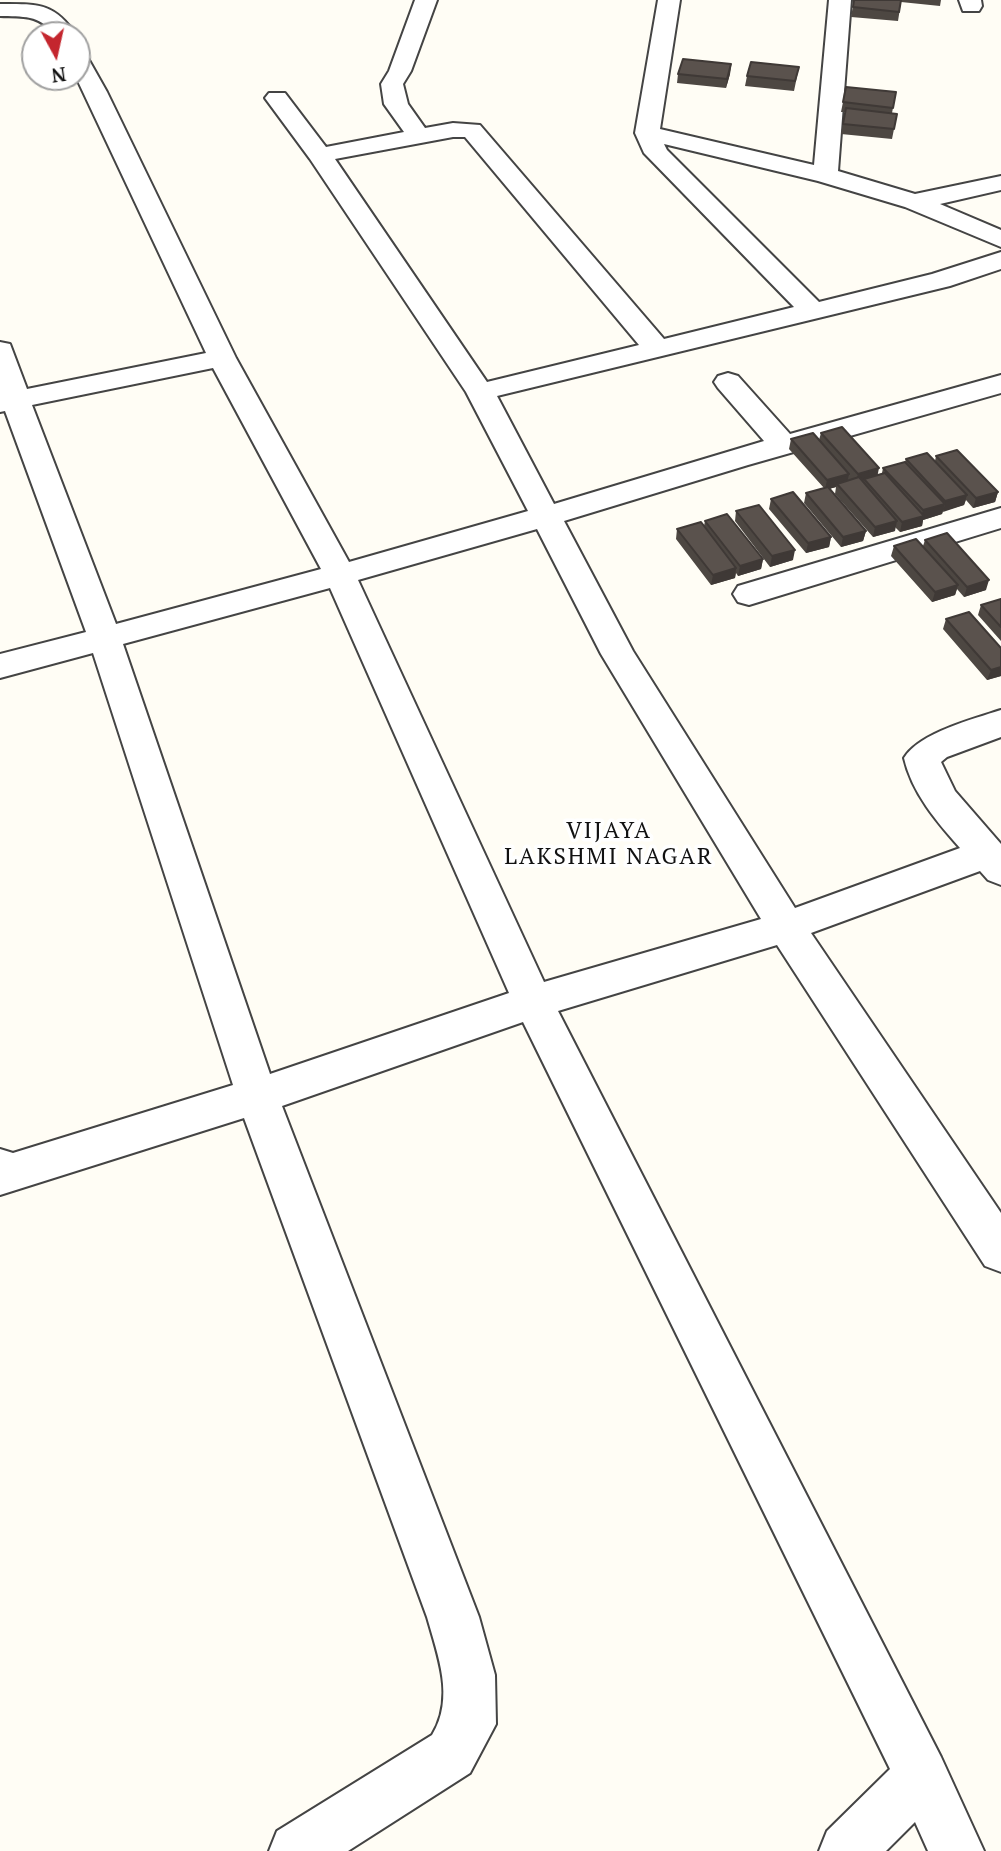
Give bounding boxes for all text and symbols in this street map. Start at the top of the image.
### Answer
north arrow [21,21,91,91]
text: N [50,62,68,89]
district label: VIJAYA LAKSHMI NAGAR [506,817,712,871]

